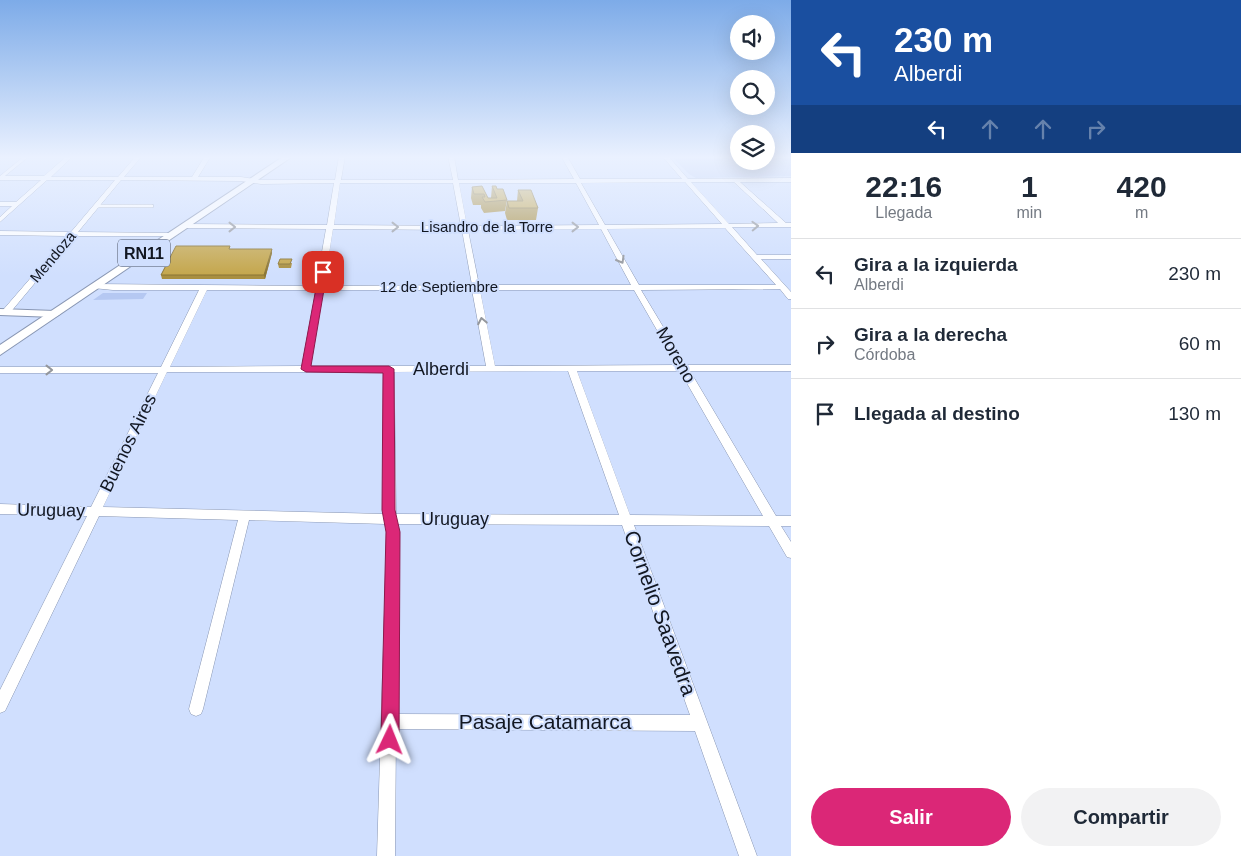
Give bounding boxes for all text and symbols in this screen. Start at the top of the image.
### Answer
map controls [730,15,775,170]
button: sound [730,15,775,60]
icon: left [811,20,876,85]
text: 230 m [894,20,993,59]
text: Alberdi [894,61,962,86]
button: search [730,70,775,115]
icon: left [923,115,951,143]
icon: ahead [976,115,1004,143]
icon: ahead [1029,115,1057,143]
icon: right [1082,115,1110,143]
button: layers [730,125,775,170]
text: 22:16 [865,170,942,203]
text: 1 [1021,170,1038,203]
text: 420 [1117,170,1167,203]
text: Llegada [875,204,932,221]
text: min [1016,204,1042,221]
text: m [1135,204,1148,221]
street label: Lisandro de la Torre [421,218,553,235]
one-way arrow [751,221,759,231]
one-way arrow [228,222,236,232]
one-way arrow [391,222,399,232]
one-way arrow [571,222,579,232]
street label: Mendoza [26,227,79,286]
road number: RN11 [118,240,170,266]
pin [302,251,344,293]
one-way arrow [615,254,625,263]
text: Gira a la izquierda [854,254,1018,275]
icon: arrive [309,258,337,286]
icon: left [811,260,839,288]
text: 230 m [1168,263,1221,284]
text: Alberdi [854,276,904,293]
street label: 12 de Septiembre [380,278,498,295]
one-way arrow [478,316,488,325]
street label: Moreno [652,324,700,386]
text: Gira a la derecha [854,324,1007,345]
icon: right [811,330,839,358]
text: 60 m [1179,333,1221,354]
text: Córdoba [854,346,915,363]
street label: Alberdi [413,359,469,379]
one-way arrow [45,365,53,375]
street label: Buenos Aires [96,391,160,495]
icon: arrive [811,400,839,428]
text: Llegada al destino [854,403,1020,424]
text: 130 m [1168,403,1221,424]
street label: Uruguay [17,499,85,521]
street label: Uruguay [421,509,489,529]
street label: Cornelio Saavedra [620,527,701,699]
street label: Pasaje Catamarca [459,710,632,733]
position arrow [363,713,415,765]
button: Salir [811,788,1011,846]
button: Compartir [1021,788,1221,846]

